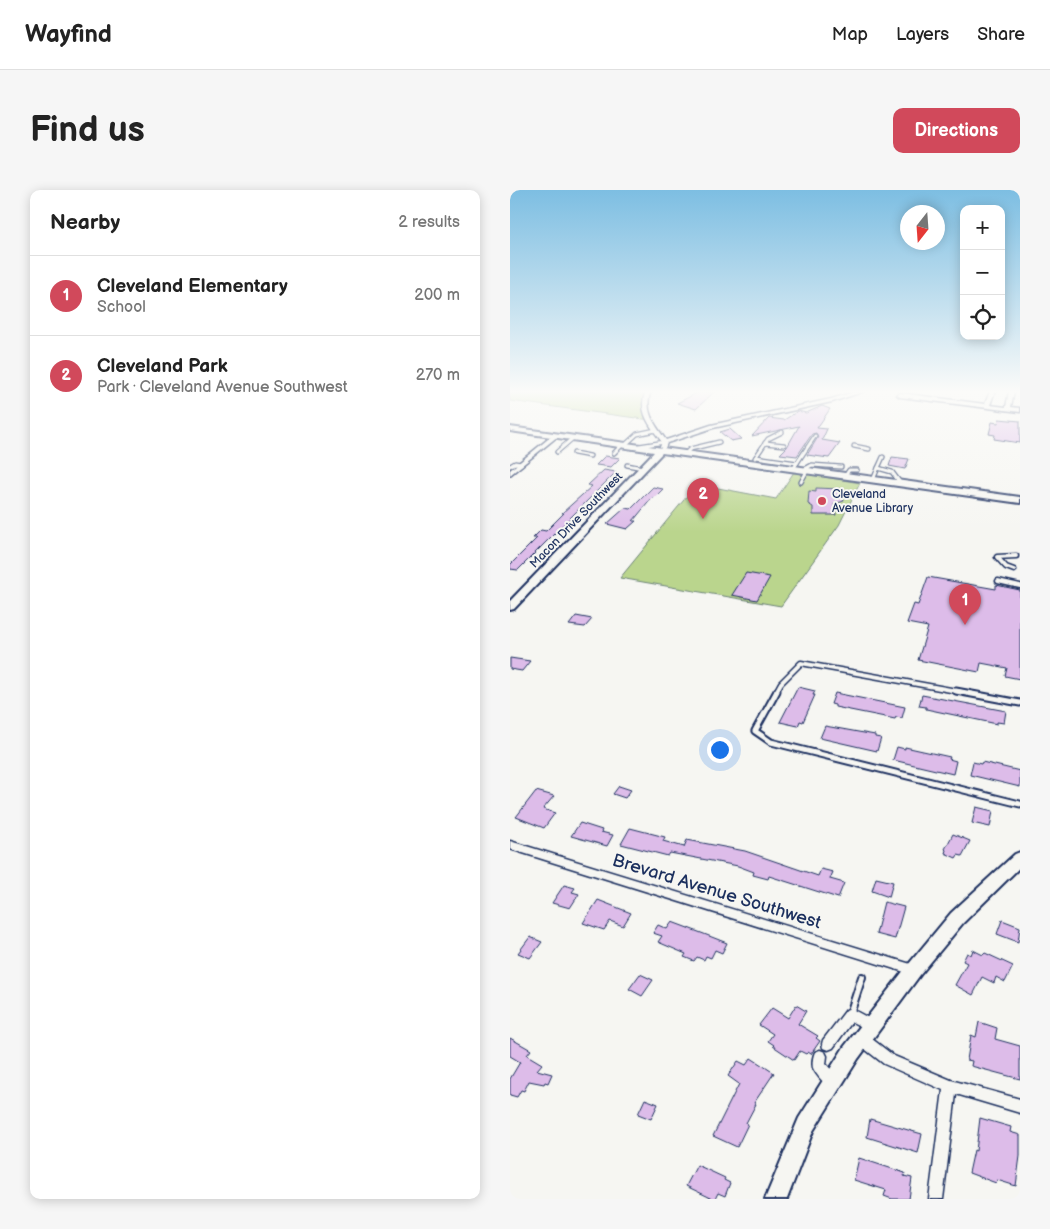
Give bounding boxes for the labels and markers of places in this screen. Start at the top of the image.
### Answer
pin: 2 [687,478,719,519]
place label: Cleveland Avenue Library [832,487,914,516]
marker: Cleveland Avenue Library [816,495,828,507]
pin: 1 [949,584,981,625]

